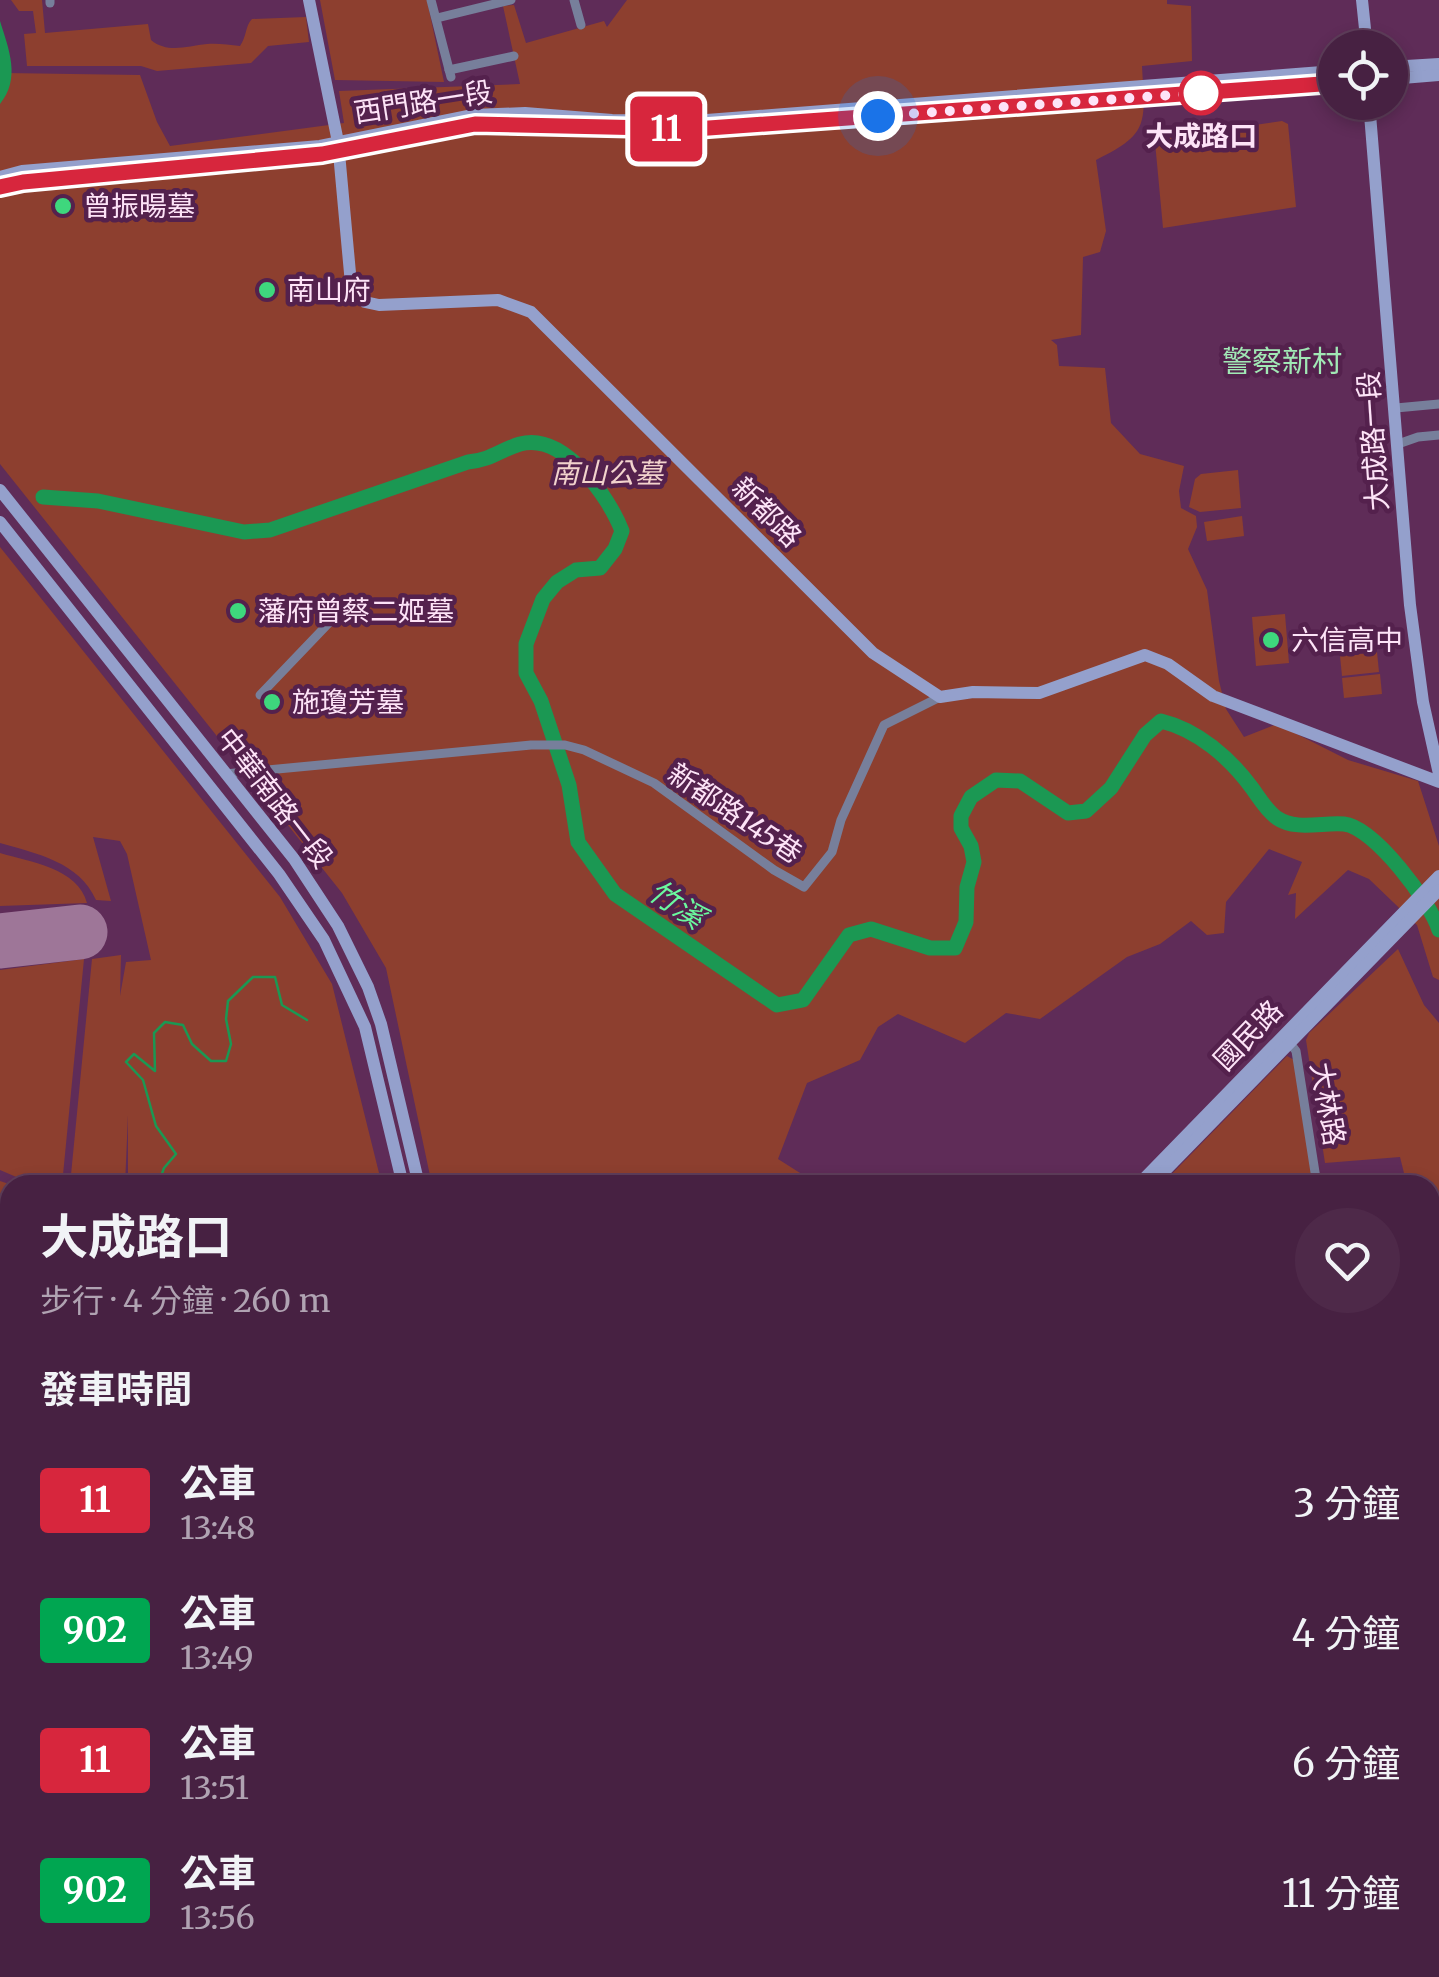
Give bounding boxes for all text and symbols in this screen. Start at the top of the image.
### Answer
map controls [1318,30,1408,120]
button: locate [1318,30,1408,120]
marker: 大成路口 [1180,72,1222,114]
street label: 西門路一段 [351,73,495,131]
your location [853,91,903,141]
line badge: 11 [621,96,711,162]
text: 11 [650,107,682,151]
place label: 大成路口 [1145,118,1257,154]
place label: 曾振暘墓 [83,188,195,224]
marker: 曾振暘墓 [52,195,74,217]
place label: 南山府 [287,272,371,308]
marker: 南山府 [256,279,278,301]
district label: 警察新村 [1222,342,1342,380]
street label: 大成路一段 [1350,370,1396,512]
park label: 南山公墓 [551,455,667,491]
street label: 新都路 [725,470,809,554]
place label: 藩府曾蔡二姬墓 [258,593,454,629]
marker: 藩府曾蔡二姬墓 [227,600,249,622]
place label: 六信高中 [1291,622,1403,658]
marker: 六信高中 [1260,629,1282,651]
place label: 施瓊芳墓 [292,684,404,720]
marker: 施瓊芳墓 [261,691,283,713]
street label: 中華南路一段 [209,721,341,875]
street label: 新都路145巷 [661,755,809,871]
water label: 竹溪 [642,871,716,939]
street label: 國民路 [1206,992,1290,1078]
street label: 大林路 [1303,1060,1353,1148]
text: 大成路口 [40,1207,232,1267]
button: heart [1295,1208,1400,1313]
text: 步行 · 4 分鐘 · 260 m [40,1281,330,1321]
text: 發車時間 [40,1366,192,1413]
text: 公車 [180,1460,256,1507]
text: 11 [79,1478,111,1522]
text: 3 分鐘 [1293,1480,1400,1527]
text: 13:48 [180,1508,255,1548]
text: 公車 [180,1590,256,1637]
text: 902 [63,1608,127,1652]
text: 4 分鐘 [1292,1610,1400,1657]
text: 13:49 [180,1638,254,1678]
text: 公車 [180,1720,256,1767]
text: 11 [79,1738,111,1782]
text: 6 分鐘 [1292,1740,1400,1787]
text: 13:51 [180,1768,249,1808]
text: 公車 [180,1850,256,1897]
text: 902 [63,1868,127,1912]
text: 11 分鐘 [1282,1870,1400,1917]
text: 13:56 [180,1898,255,1938]

